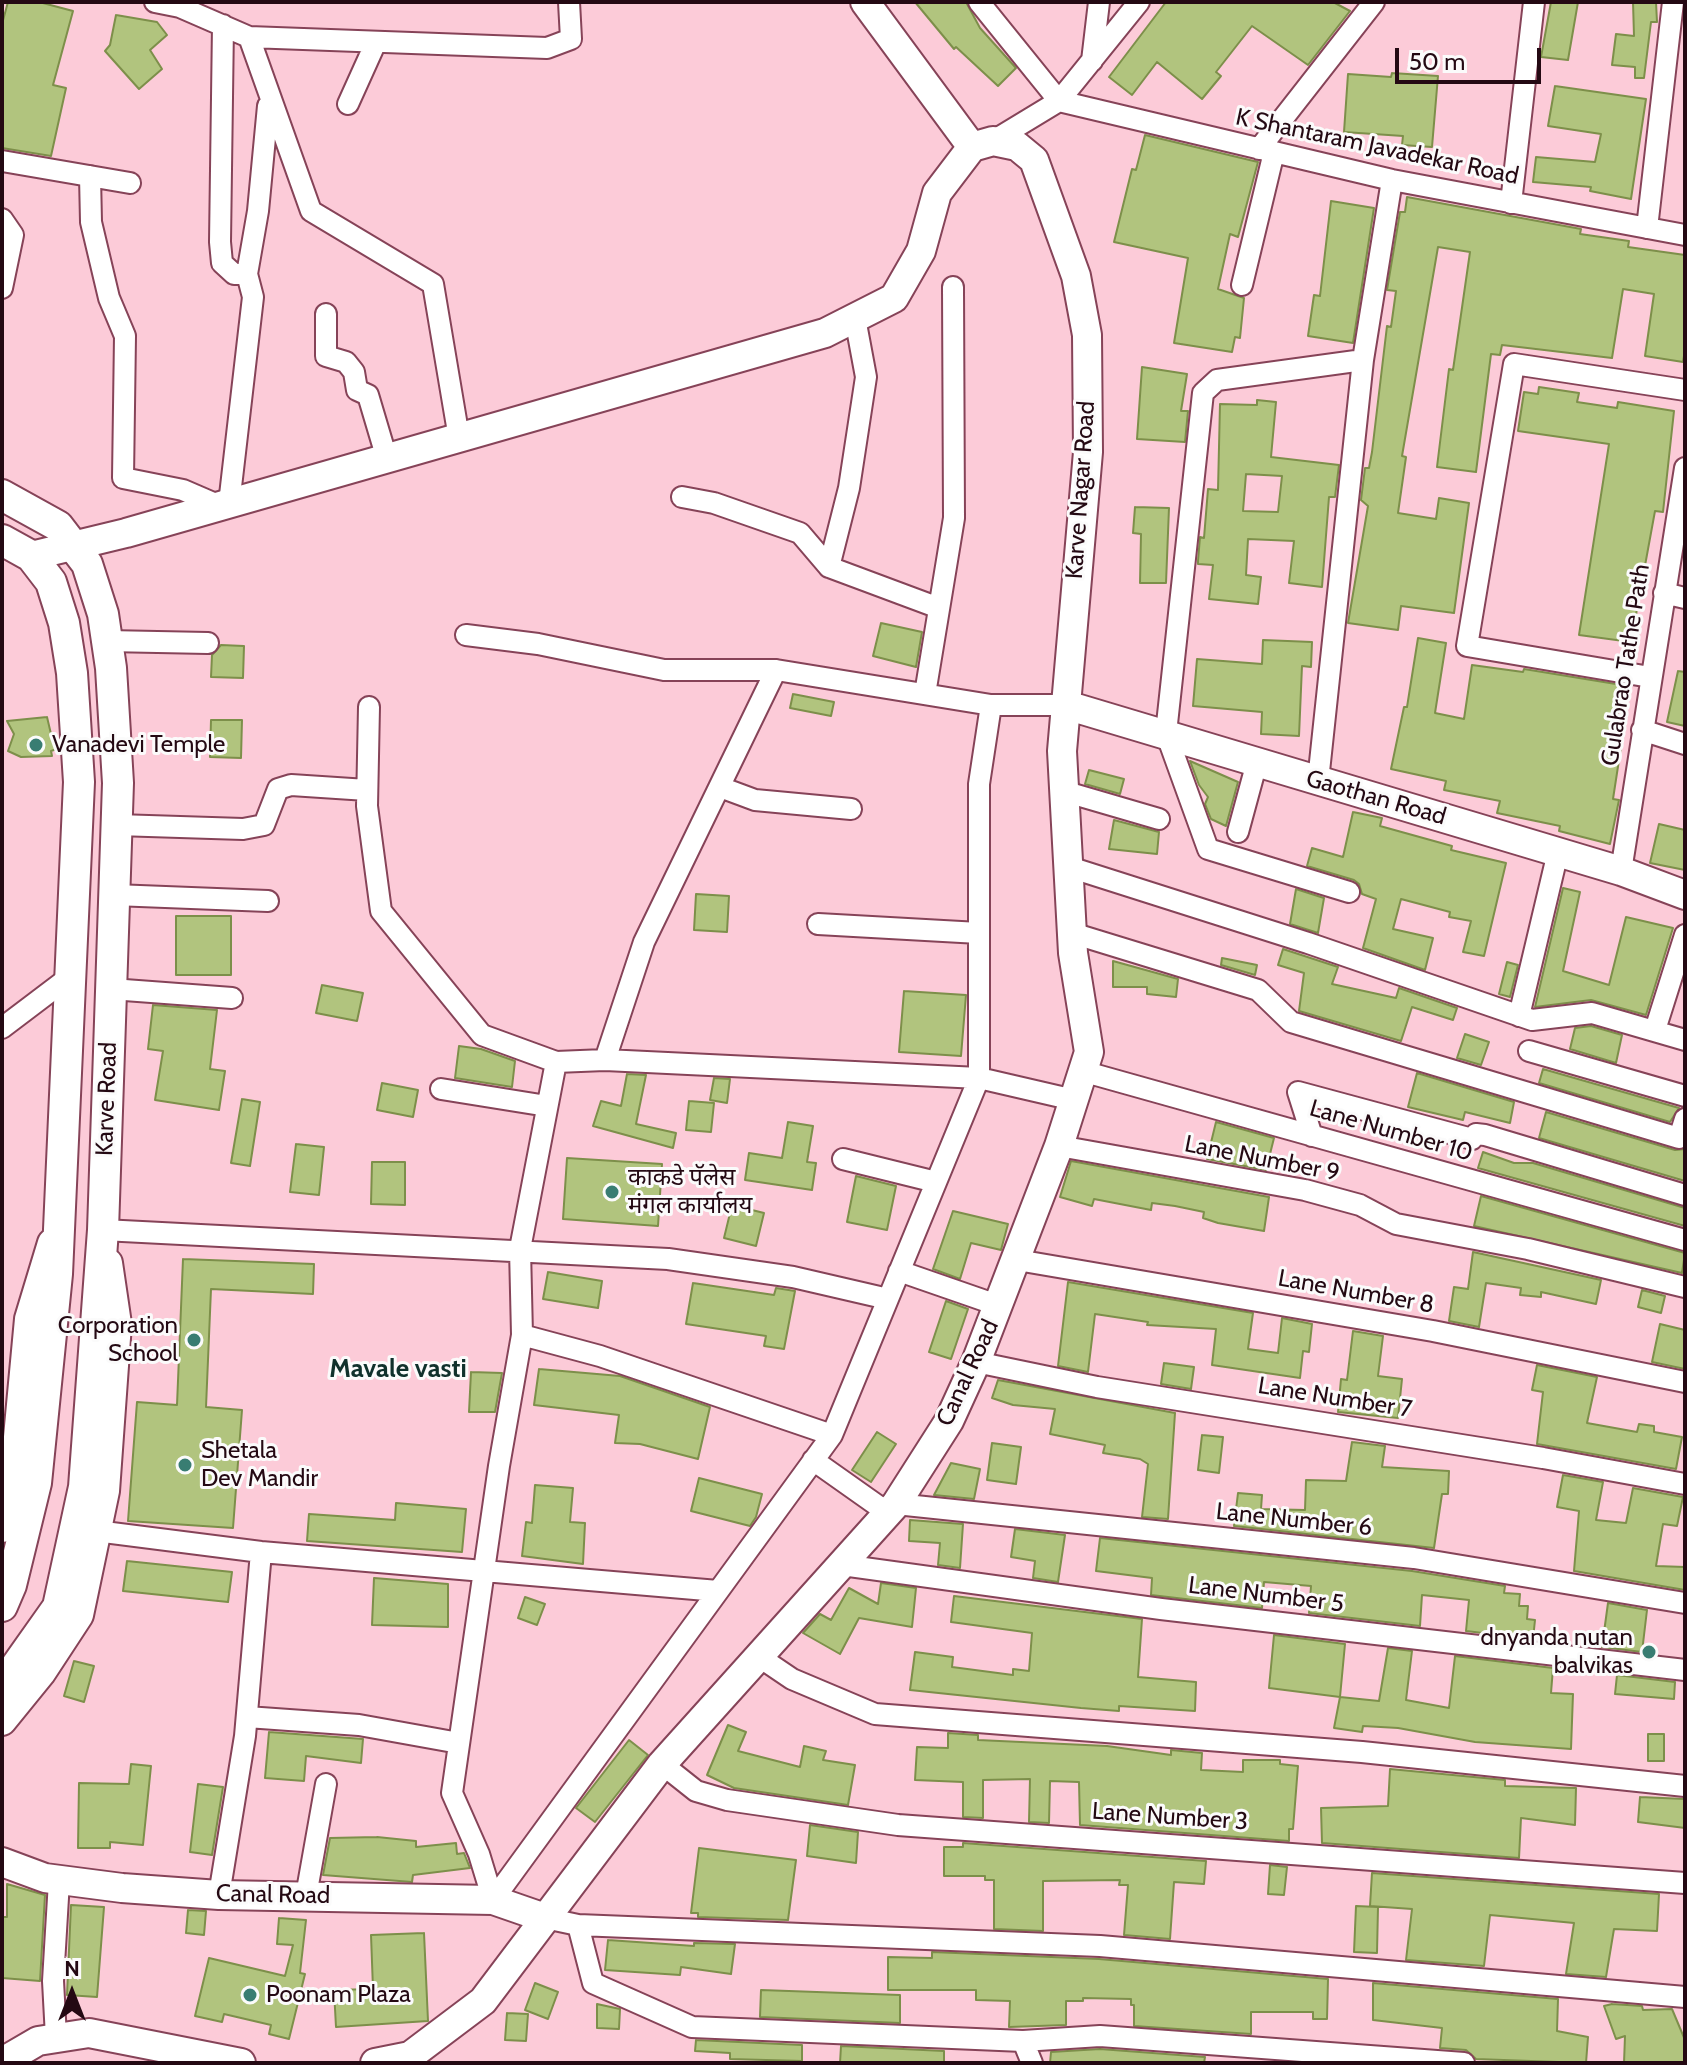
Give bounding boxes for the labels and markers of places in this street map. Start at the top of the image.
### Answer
place label: Vanadevi Temple [52,731,225,759]
marker: Vanadevi Temple [27,736,45,754]
place label: काकडे पॅलेस मंगल कार्यालय [628,1164,753,1220]
marker: काकडे पॅलेस मंगल कार्यालय [603,1183,621,1201]
place label: Corporation School [58,1312,178,1368]
marker: Corporation School [185,1331,203,1349]
place label: Shetala Dev Mandir [201,1437,318,1493]
marker: Shetala Dev Mandir [176,1456,194,1474]
place label: dnyanda nutan balvikas [1480,1624,1633,1680]
marker: dnyanda nutan balvikas [1640,1643,1658,1661]
place label: Poonam Plaza [266,1981,411,2009]
marker: Poonam Plaza [241,1986,259,2004]

